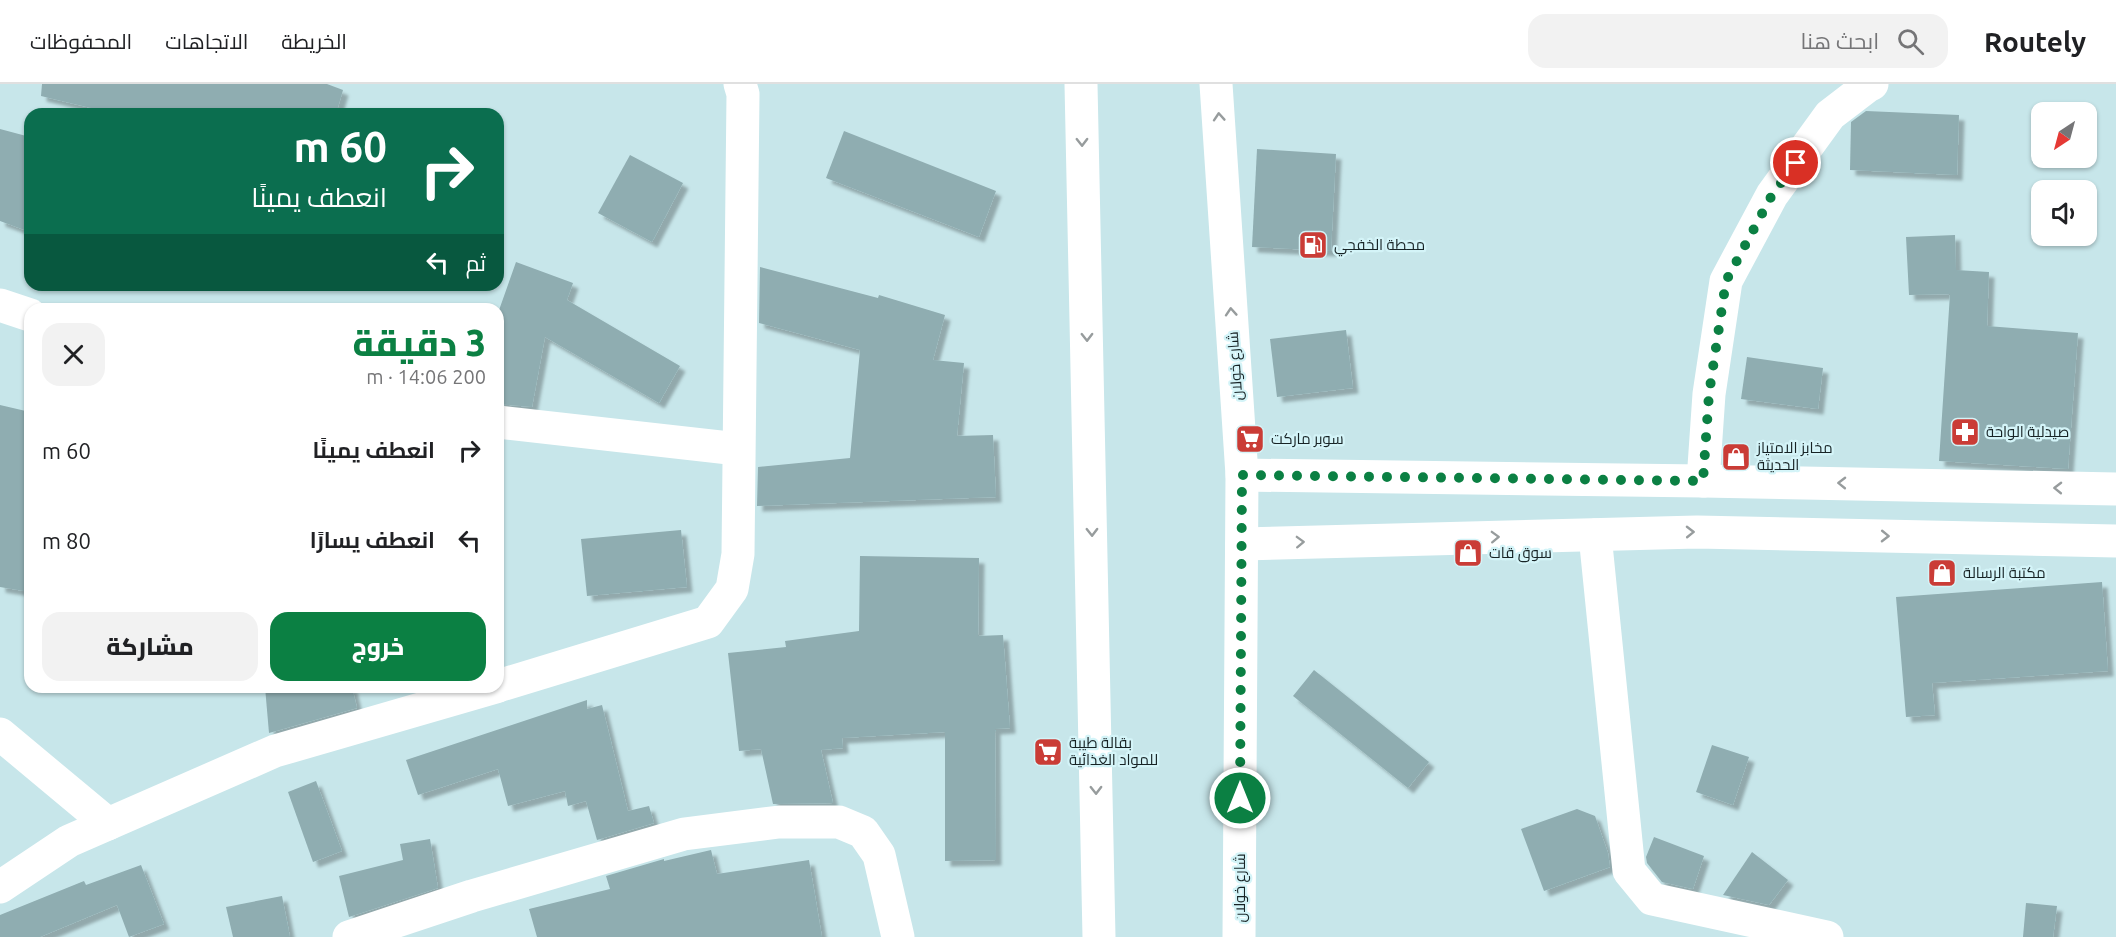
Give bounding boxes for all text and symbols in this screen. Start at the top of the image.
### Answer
search box [1528,14,1948,68]
icon: search [1894,25,1927,58]
text: Routely [1984,26,2086,57]
text: ابحث هنا [1801,28,1879,53]
text: المحفوظات [30,29,132,53]
text: الاتجاهات [165,29,248,53]
text: الخريطة [281,29,347,53]
north arrow [2031,102,2097,168]
map controls [2031,102,2097,246]
one-way arrow [1212,113,1225,122]
text: 60 m [293,123,387,170]
icon: right [408,132,486,210]
pin [1770,137,1821,188]
one-way arrow [1076,138,1089,147]
icon: arrive [1779,146,1812,179]
button: sound [2031,180,2097,246]
text: انعطف يمينًا [251,182,387,212]
fuel station icon: محطة الخفجي [1297,229,1329,261]
place label: محطة الخفجي [1334,236,1425,257]
icon: left [421,246,454,279]
text: ثم [466,250,486,275]
one-way arrow [1225,307,1238,316]
text: 3 دقيقة [353,322,486,363]
button: close [42,323,105,386]
street label: شارع خولان [1224,331,1248,401]
one-way arrow [1081,333,1093,342]
text: 200 m · 14:06 [366,365,486,388]
pharmacy icon: صيدلية الواحة [1949,416,1981,448]
supermarket icon: سوبر ماركت [1234,423,1266,455]
place label: صيدلية الواحة [1986,423,2069,441]
place label: سوبر ماركت [1271,430,1344,448]
icon: right [453,434,486,467]
text: انعطف يمينًا [313,437,435,462]
text: 60 m [42,438,91,463]
place label: مخابز الامتياز الحديثة [1756,439,1833,473]
shop icon: مخابز الامتياز الحديثة [1720,441,1752,473]
one-way arrow [1837,477,1846,490]
one-way arrow [2053,481,2062,494]
icon: left [453,524,486,557]
one-way arrow [1686,526,1695,538]
text: انعطف يسارًا [310,527,435,552]
text: 80 m [42,528,91,553]
one-way arrow [1085,528,1098,537]
one-way arrow [1881,530,1890,542]
one-way arrow [1491,531,1500,543]
one-way arrow [1296,536,1305,548]
shop icon: سوق قات [1452,537,1484,569]
place label: سوق قات [1489,544,1552,563]
shop icon: مكتبة الرسالة [1926,557,1958,589]
place label: مكتبة الرسالة [1963,564,2046,582]
button: مشاركة [42,612,258,681]
button: خروج [270,612,486,681]
place label: بقالة طيبة للمواد الغذائية [1069,734,1158,769]
supermarket icon: بقالة طيبة للمواد الغذائية [1032,736,1064,768]
position arrow [1208,766,1272,830]
one-way arrow [1090,786,1102,795]
street label: شارع خولان [1231,853,1251,923]

